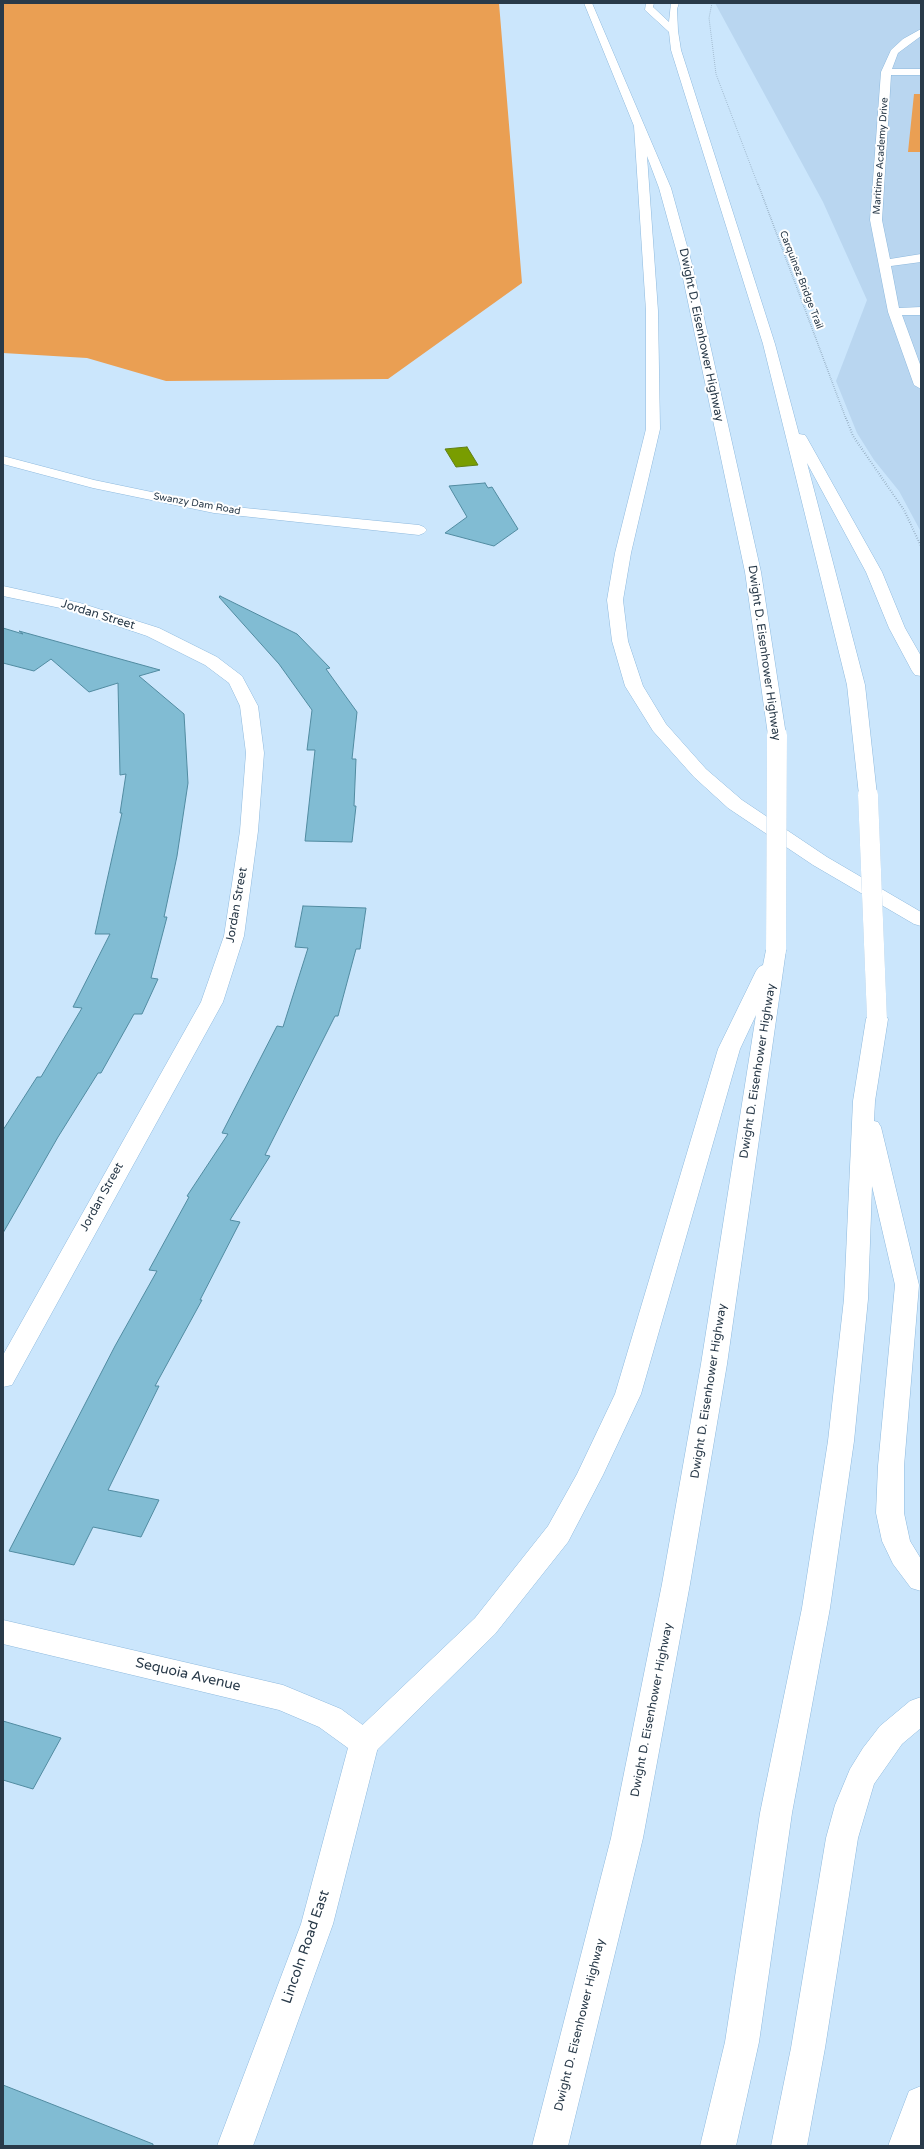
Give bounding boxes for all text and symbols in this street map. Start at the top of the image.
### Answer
street label: Maritime Academy Drive [871,97,891,215]
street label: Carquinez Bridge Trail [777,229,825,331]
street label: Dwight D. Eisenhower Highway [676,247,726,423]
street label: Swanzy Dam Road [152,490,242,518]
street label: Dwight D. Eisenhower Highway [745,564,783,742]
street label: Jordan Street [59,597,137,633]
street label: Jordan Street [223,866,251,944]
street label: Dwight D. Eisenhower Highway [737,982,779,1160]
street label: Jordan Street [77,1160,127,1234]
street label: Dwight D. Eisenhower Highway [688,1302,730,1480]
street label: Dwight D. Eisenhower Highway [628,1622,676,1798]
street label: Sequoia Avenue [134,1655,242,1695]
street label: Lincoln Road East [279,1888,333,2006]
street label: Dwight D. Eisenhower Highway [552,1937,608,2113]

